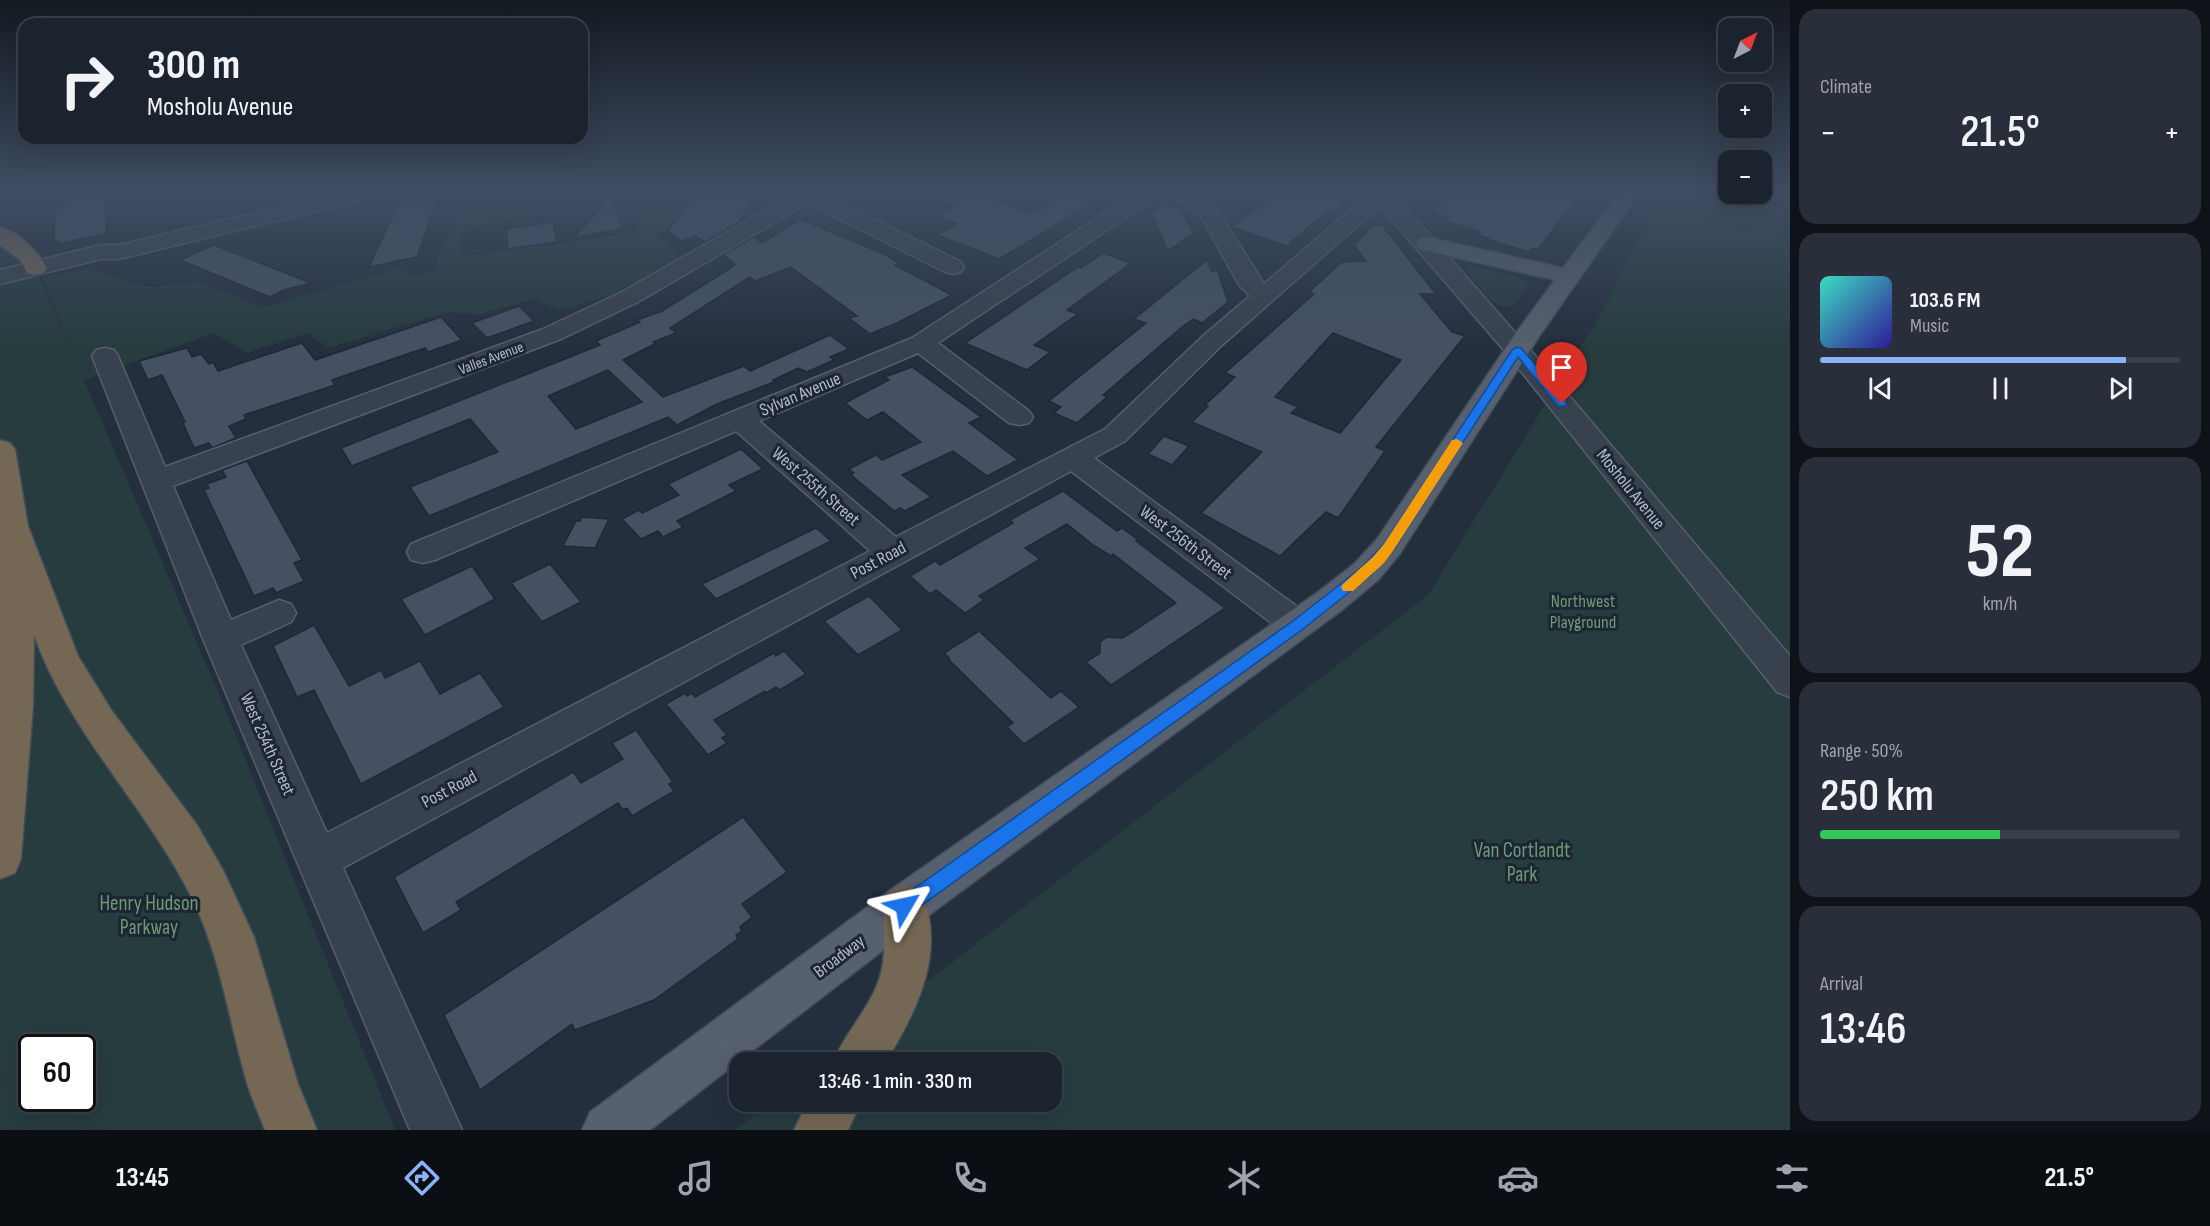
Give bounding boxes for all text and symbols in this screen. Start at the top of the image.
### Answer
north arrow [1718,18,1772,72]
map controls [1718,18,1772,204]
text: 300 m [147,40,240,91]
icon: right [48,42,126,120]
text: Climate [1820,75,1872,99]
button: + [1718,84,1772,138]
text: Mosholu Avenue [147,91,293,123]
text: 21.5° [1960,105,2040,160]
text: − [1820,113,1836,153]
text: + [2164,113,2180,153]
button: − [1718,150,1772,204]
text: 103.6 FM [1910,287,1980,314]
text: Music [1910,314,1949,338]
street label: Valles Avenue [456,337,526,380]
pin [1536,342,1587,404]
icon: arrive [1545,351,1578,384]
street label: Sylvan Avenue [756,368,844,421]
icon: previous [1864,372,1897,405]
icon: pause [1984,372,2017,405]
icon: next [2104,372,2137,405]
street label: West 255th Street [768,443,864,531]
street label: Mosholu Avenue [1592,445,1669,534]
street label: West 256th Street [1135,501,1236,584]
text: 52 [1966,506,2034,599]
street label: Post Road [847,537,910,584]
park label: Northwest Playground [1550,591,1616,633]
text: km/h [1983,592,2017,616]
street label: West 254th Street [236,690,300,799]
text: Range · 50% [1820,739,1903,763]
street label: Post Road [418,766,481,813]
text: 250 km [1820,769,1934,824]
park label: Van Cortlandt Park [1474,838,1570,887]
position arrow [872,874,936,938]
park label: Henry Hudson Parkway [99,891,199,940]
street label: Broadway [810,930,869,982]
text: Arrival [1820,972,1863,996]
text: 13:46 [1820,1002,1907,1057]
speed limit sign: 60 [18,1034,96,1112]
text: 13:46 · 1 min · 330 m [819,1068,972,1095]
icon: directions [401,1157,443,1199]
icon: music [675,1157,717,1199]
icon: phone [949,1157,991,1199]
icon: climate [1223,1157,1265,1199]
icon: car [1497,1157,1539,1199]
icon: filters [1771,1157,1813,1199]
text: 13:45 [116,1162,169,1194]
text: 21.5° [2044,1162,2094,1194]

